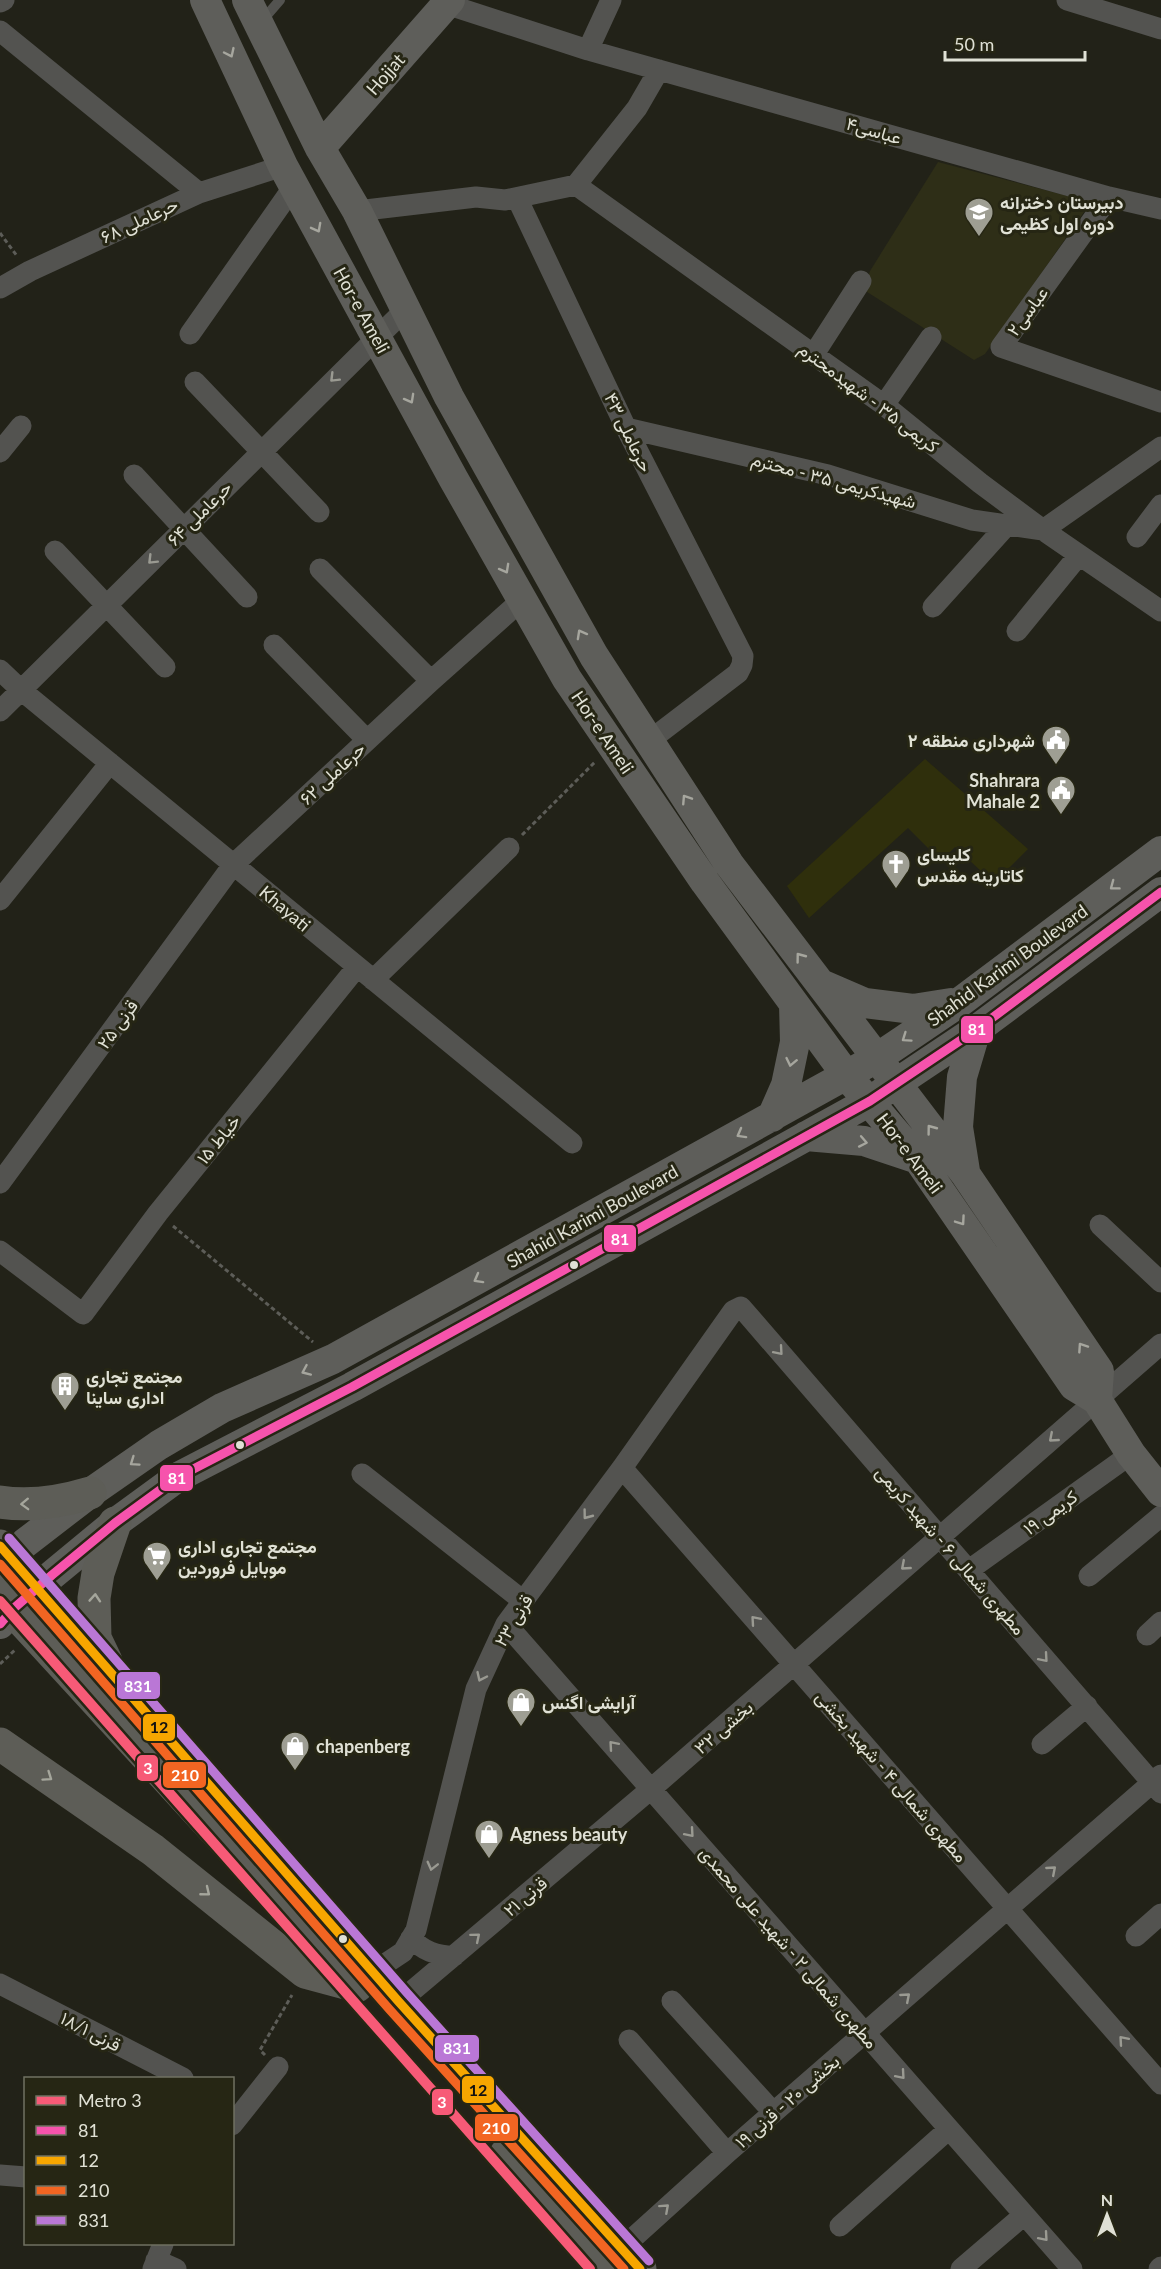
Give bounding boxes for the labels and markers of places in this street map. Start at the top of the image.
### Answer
place label: دبیرستان دخترانه دوره اول کظیمی [1000,191,1124,235]
school or university icon: دبیرستان دخترانه دوره اول کظیمی [963,196,995,238]
public building icon: شهرداری منطقه ۲ [1040,724,1072,766]
place label: شهرداری منطقه ۲ [908,729,1035,752]
place label: Shahrara Mahale 2 [966,769,1040,812]
public building icon: Shahrara Mahale 2 [1045,774,1077,816]
place label: کلیسای کاتارینه مقدس [917,843,1024,887]
church icon: کلیسای کاتارینه مقدس [880,848,912,890]
unlabelled marker [568,1259,580,1271]
place label: مجتمع تجاری اداری ساینا [86,1365,183,1409]
building icon: مجتمع تجاری اداری ساینا [49,1370,81,1412]
unlabelled marker [234,1439,246,1451]
place label: مجتمع تجاری اداری موبایل فروردین [178,1535,317,1579]
supermarket icon: مجتمع تجاری اداری موبایل فروردین [141,1540,173,1582]
shop icon: آرایشی اگنس [505,1686,537,1728]
place label: آرایشی اگنس [542,1691,636,1714]
shop icon: chapenberg [279,1730,311,1772]
place label: chapenberg [316,1735,410,1757]
shop icon: Agness beauty [473,1818,505,1860]
place label: Agness beauty [509,1823,628,1845]
unlabelled marker [337,1933,349,1945]

